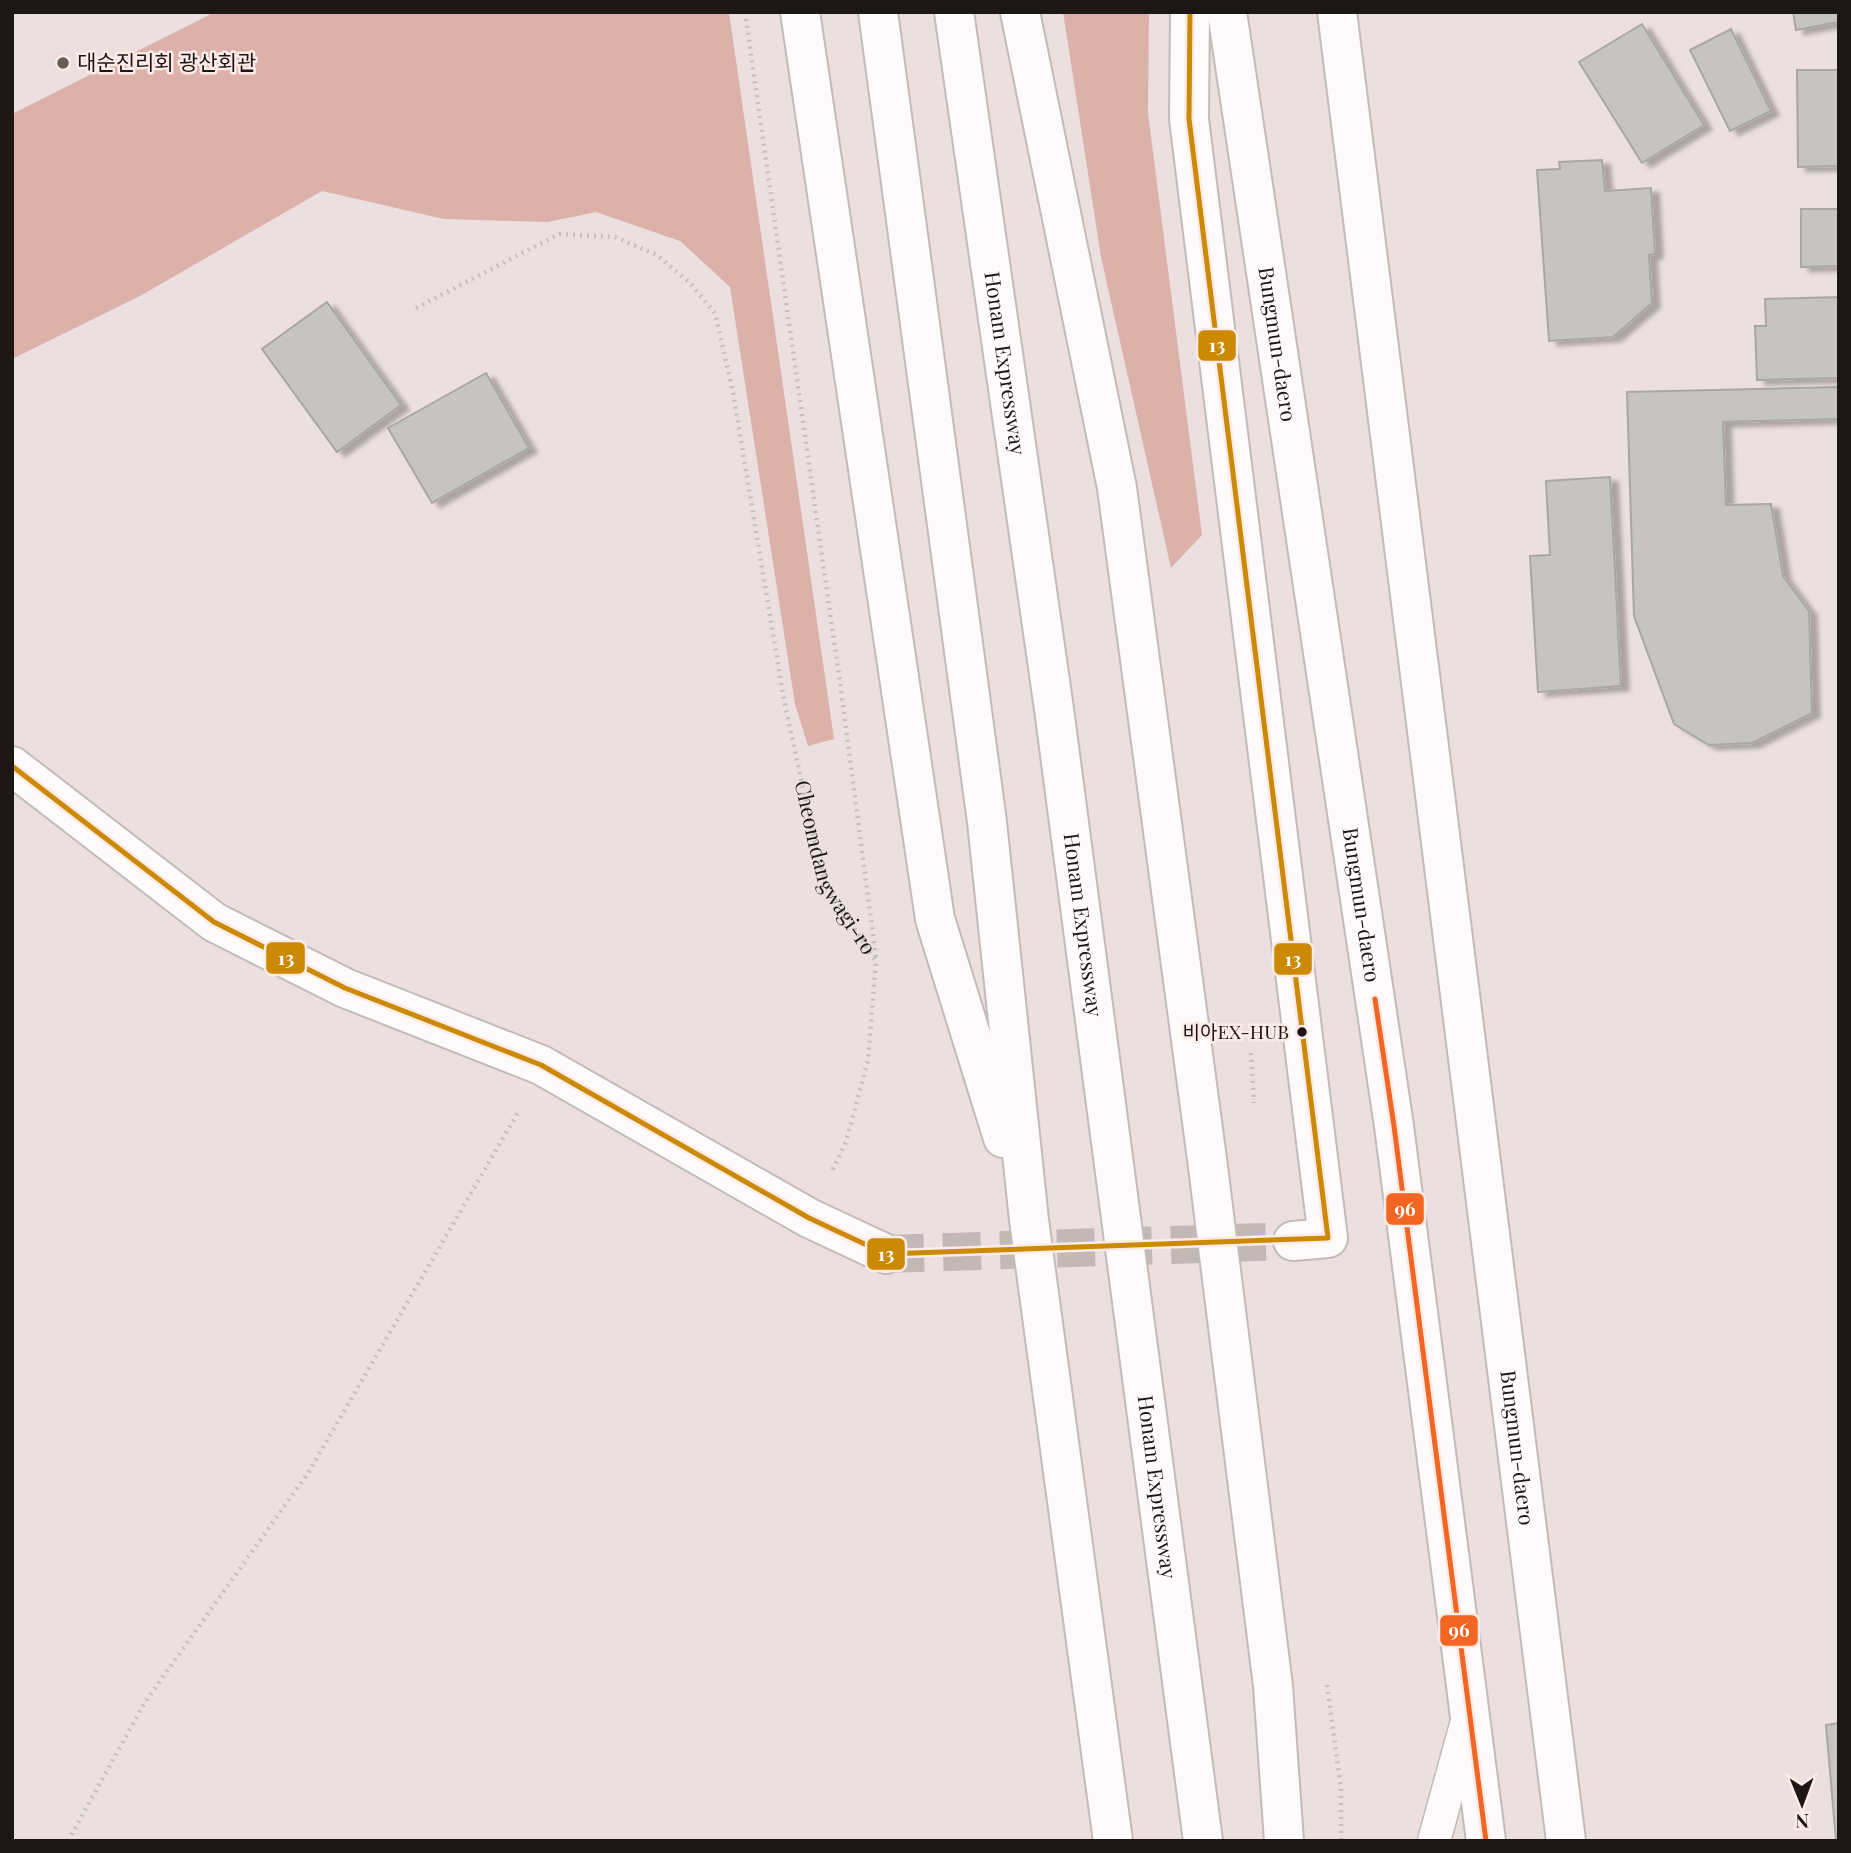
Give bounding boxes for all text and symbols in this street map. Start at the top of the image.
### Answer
place label: 대순진리회 광산회관 [77,47,256,75]
marker: 대순진리회 광산회관 [55,55,71,71]
street label: Bungmun-daero [1253,265,1304,423]
street label: Honam Expressway [979,269,1033,457]
line badge: 13 [1197,329,1237,362]
text: 13 [1209,331,1225,357]
street label: Cheomdangwagi-ro [790,777,884,959]
street label: Bungmun-daero [1337,825,1388,984]
street label: Honam Expressway [1058,831,1110,1019]
line badge: 13 [265,941,306,975]
line badge: 13 [1273,942,1313,976]
text: 13 [278,944,294,970]
text: 13 [1285,945,1301,971]
place label: 비아EX-HUB [1182,1018,1289,1044]
marker: 비아EX-HUB [1295,1025,1309,1039]
line badge: 96 [1385,1192,1425,1226]
text: 96 [1394,1195,1416,1221]
line badge: 13 [866,1237,906,1271]
text: 13 [878,1240,894,1266]
street label: Bungmun-daero [1495,1368,1542,1527]
street label: Honam Expressway [1132,1393,1184,1581]
line badge: 96 [1439,1614,1479,1647]
text: 96 [1448,1616,1470,1642]
north arrow [1767,1769,1837,1839]
text: N [1795,1809,1809,1835]

